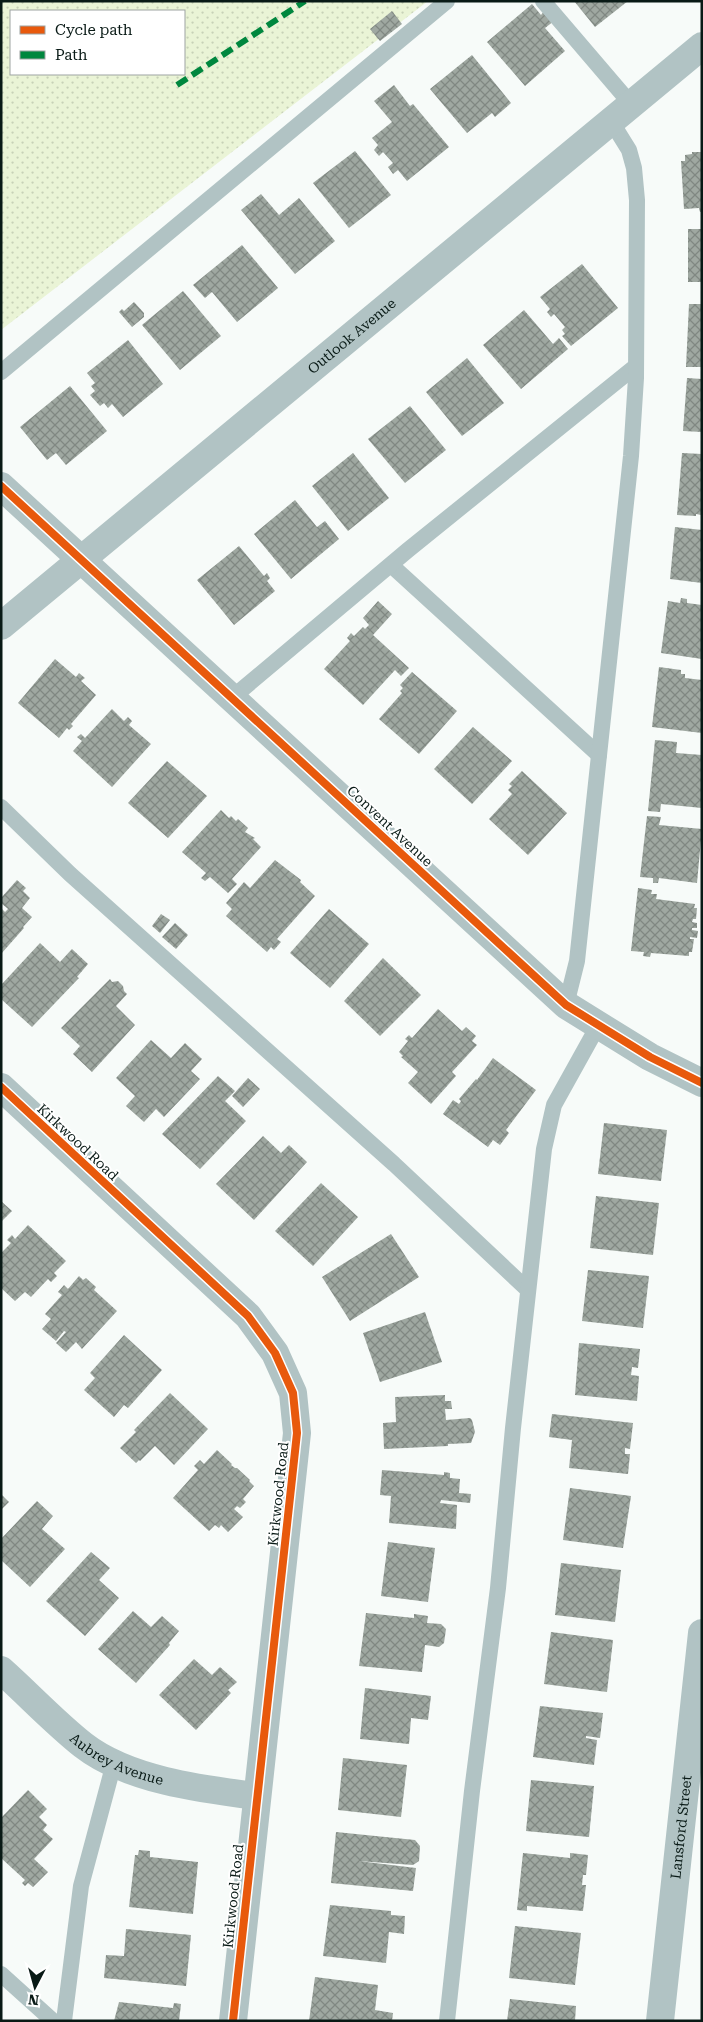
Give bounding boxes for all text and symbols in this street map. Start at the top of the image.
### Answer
legend [10,10,185,75]
text: Cycle path [55,21,133,39]
text: Path [55,46,88,64]
street label: Outlook Avenue [304,295,399,377]
street label: Convent Avenue [344,782,436,870]
street label: Kirkwood Road [34,1100,122,1184]
street label: Kirkwood Road [265,1441,291,1547]
street label: Aubrey Avenue [67,1730,165,1788]
street label: Lansford Street [667,1774,695,1880]
street label: Kirkwood Road [220,1843,246,1949]
north arrow [10,1962,60,2012]
text: N [27,1991,40,2008]

